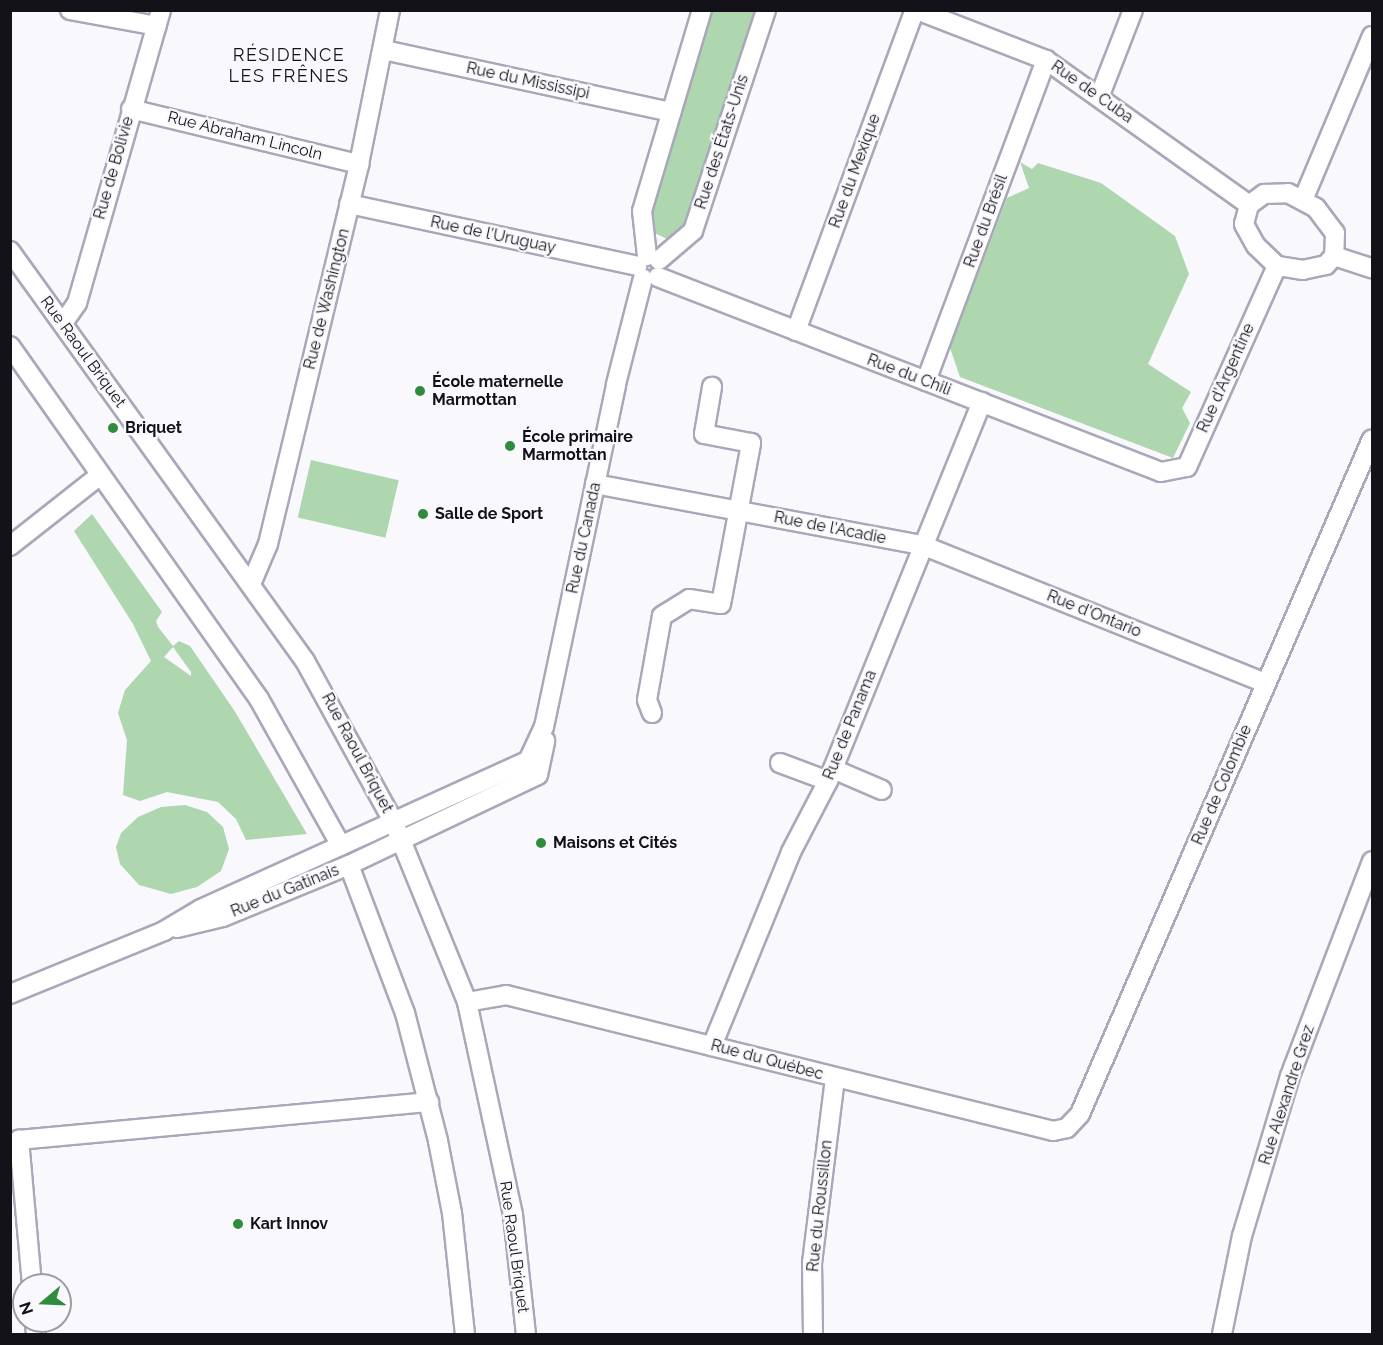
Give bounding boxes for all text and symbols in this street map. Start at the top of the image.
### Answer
district label: RÉSIDENCE LES FRÊNES [229,45,349,88]
street label: Rue de Cuba [1047,57,1137,127]
street label: Rue du Mississipi [465,59,591,103]
street label: Rue des États-Unis [691,72,753,212]
street label: Rue Abraham Lincoln [165,107,325,165]
street label: Rue du Mexique [825,111,885,231]
street label: Rue de Bolivie [90,114,138,222]
street label: Rue du Brésil [960,172,1012,270]
street label: Rue de l'Uruguay [429,212,557,258]
street label: Rue de Washington [300,226,354,372]
street label: Rue Raoul Briquet [36,292,130,412]
street label: Rue d'Argentine [1193,320,1259,436]
street label: Rue du Chili [864,350,954,400]
place label: École maternelle Marmottan [432,372,563,410]
marker: École maternelle Marmottan [413,384,427,398]
place label: Briquet [125,418,182,438]
marker: Briquet [106,421,120,435]
place label: École primaire Marmottan [522,427,633,465]
marker: École primaire Marmottan [503,439,517,453]
street label: Rue du Canada [563,481,605,595]
place label: Salle de Sport [435,504,543,524]
marker: Salle de Sport [416,507,430,521]
street label: Rue de l'Acadie [772,508,888,548]
street label: Rue d'Ontario [1044,586,1144,642]
street label: Rue de Panama [819,667,881,783]
street label: Rue Raoul Briquet [317,690,397,816]
street label: Rue de Colombie [1188,722,1256,848]
place label: Maisons et Cités [553,833,677,853]
marker: Maisons et Cités [534,836,548,850]
street label: Rue du Gatinais [228,861,342,921]
street label: Rue Alexandre Grez [1255,1022,1319,1168]
street label: Rue du Québec [709,1036,825,1084]
street label: Rue du Roussillon [804,1139,836,1273]
street label: Rue Raoul Briquet [495,1180,533,1314]
place label: Kart Innov [250,1214,328,1234]
marker: Kart Innov [231,1217,245,1231]
north arrow [12,1273,72,1333]
text: N [15,1300,37,1317]

